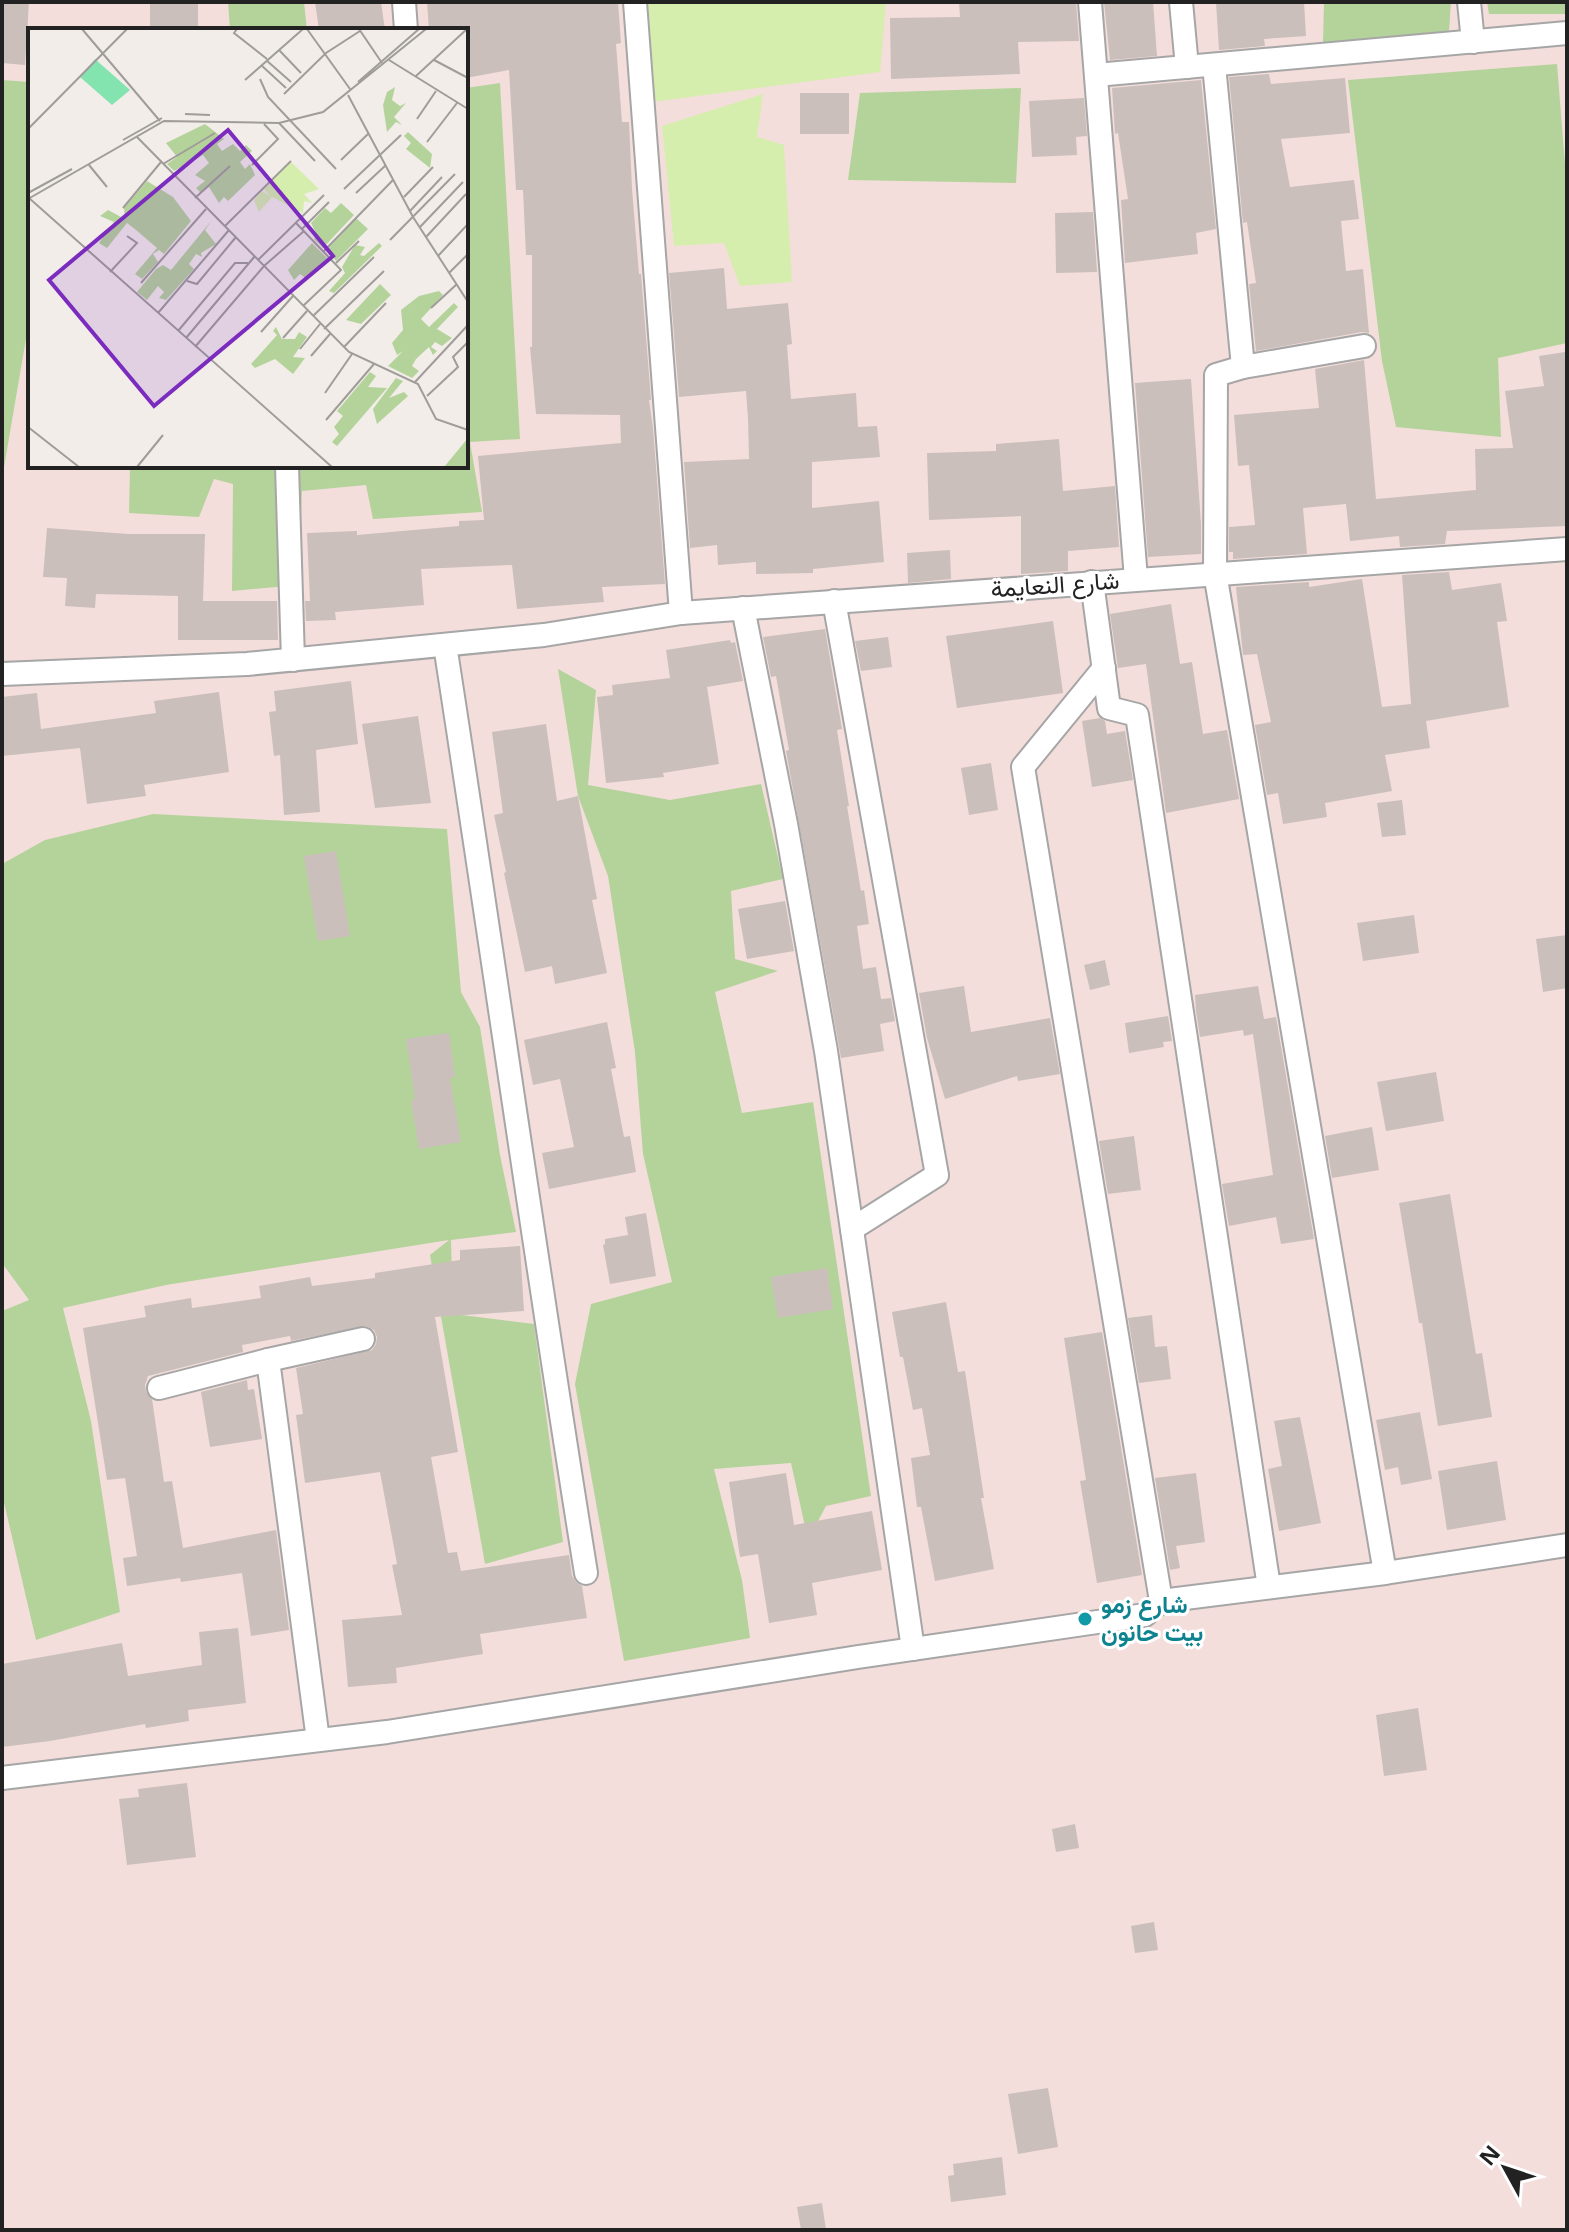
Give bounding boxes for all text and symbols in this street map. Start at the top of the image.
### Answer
inset map [28,28,468,468]
street label: شارع النعايمة [990,563,1120,605]
place label: شارع زمو بيت حانون [1101,1587,1203,1648]
marker: شارع زمو بيت حانون [1076,1610,1094,1628]
north arrow [1465,2128,1545,2208]
text: N [1472,2138,1506,2171]

